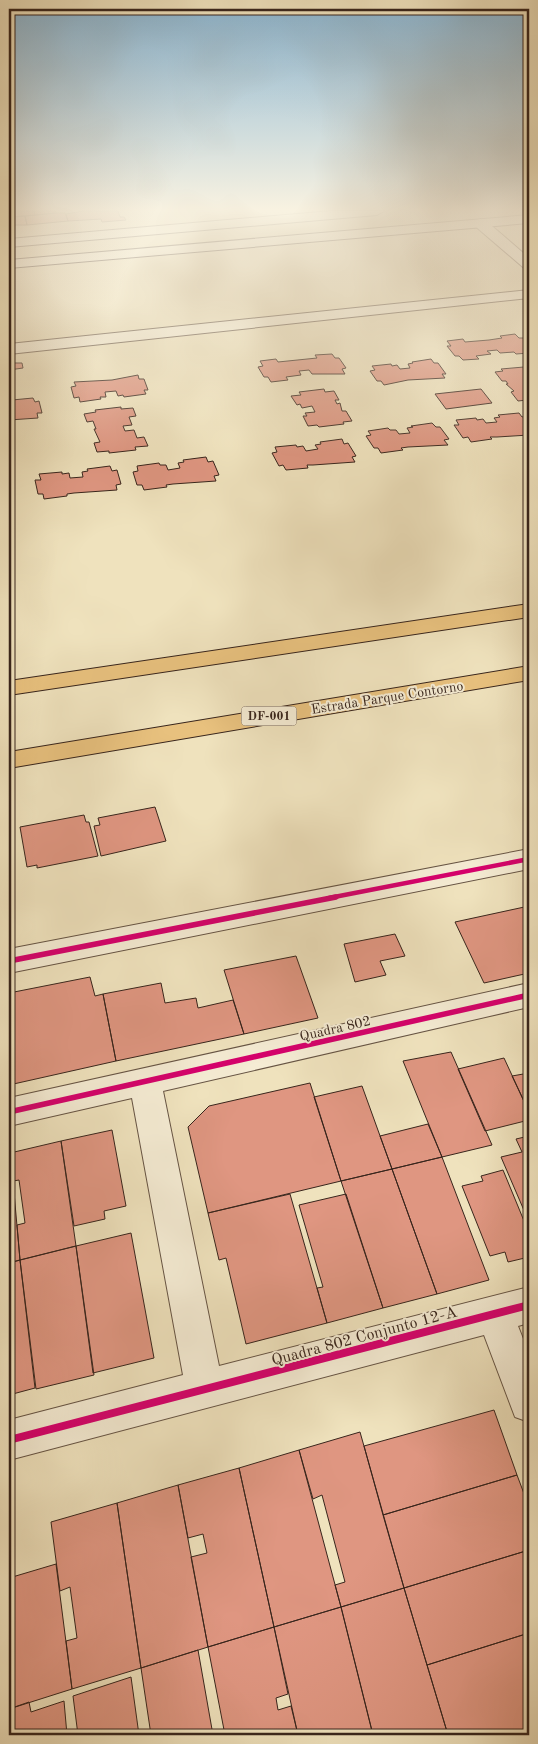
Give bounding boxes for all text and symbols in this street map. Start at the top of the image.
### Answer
street label: Estrada Parque Contorno [310,679,464,717]
road number: DF-001 [242,706,296,726]
street label: Quadra 802 [298,1014,372,1044]
street label: Quadra 802 Conjunto 12-A [270,1304,459,1369]

